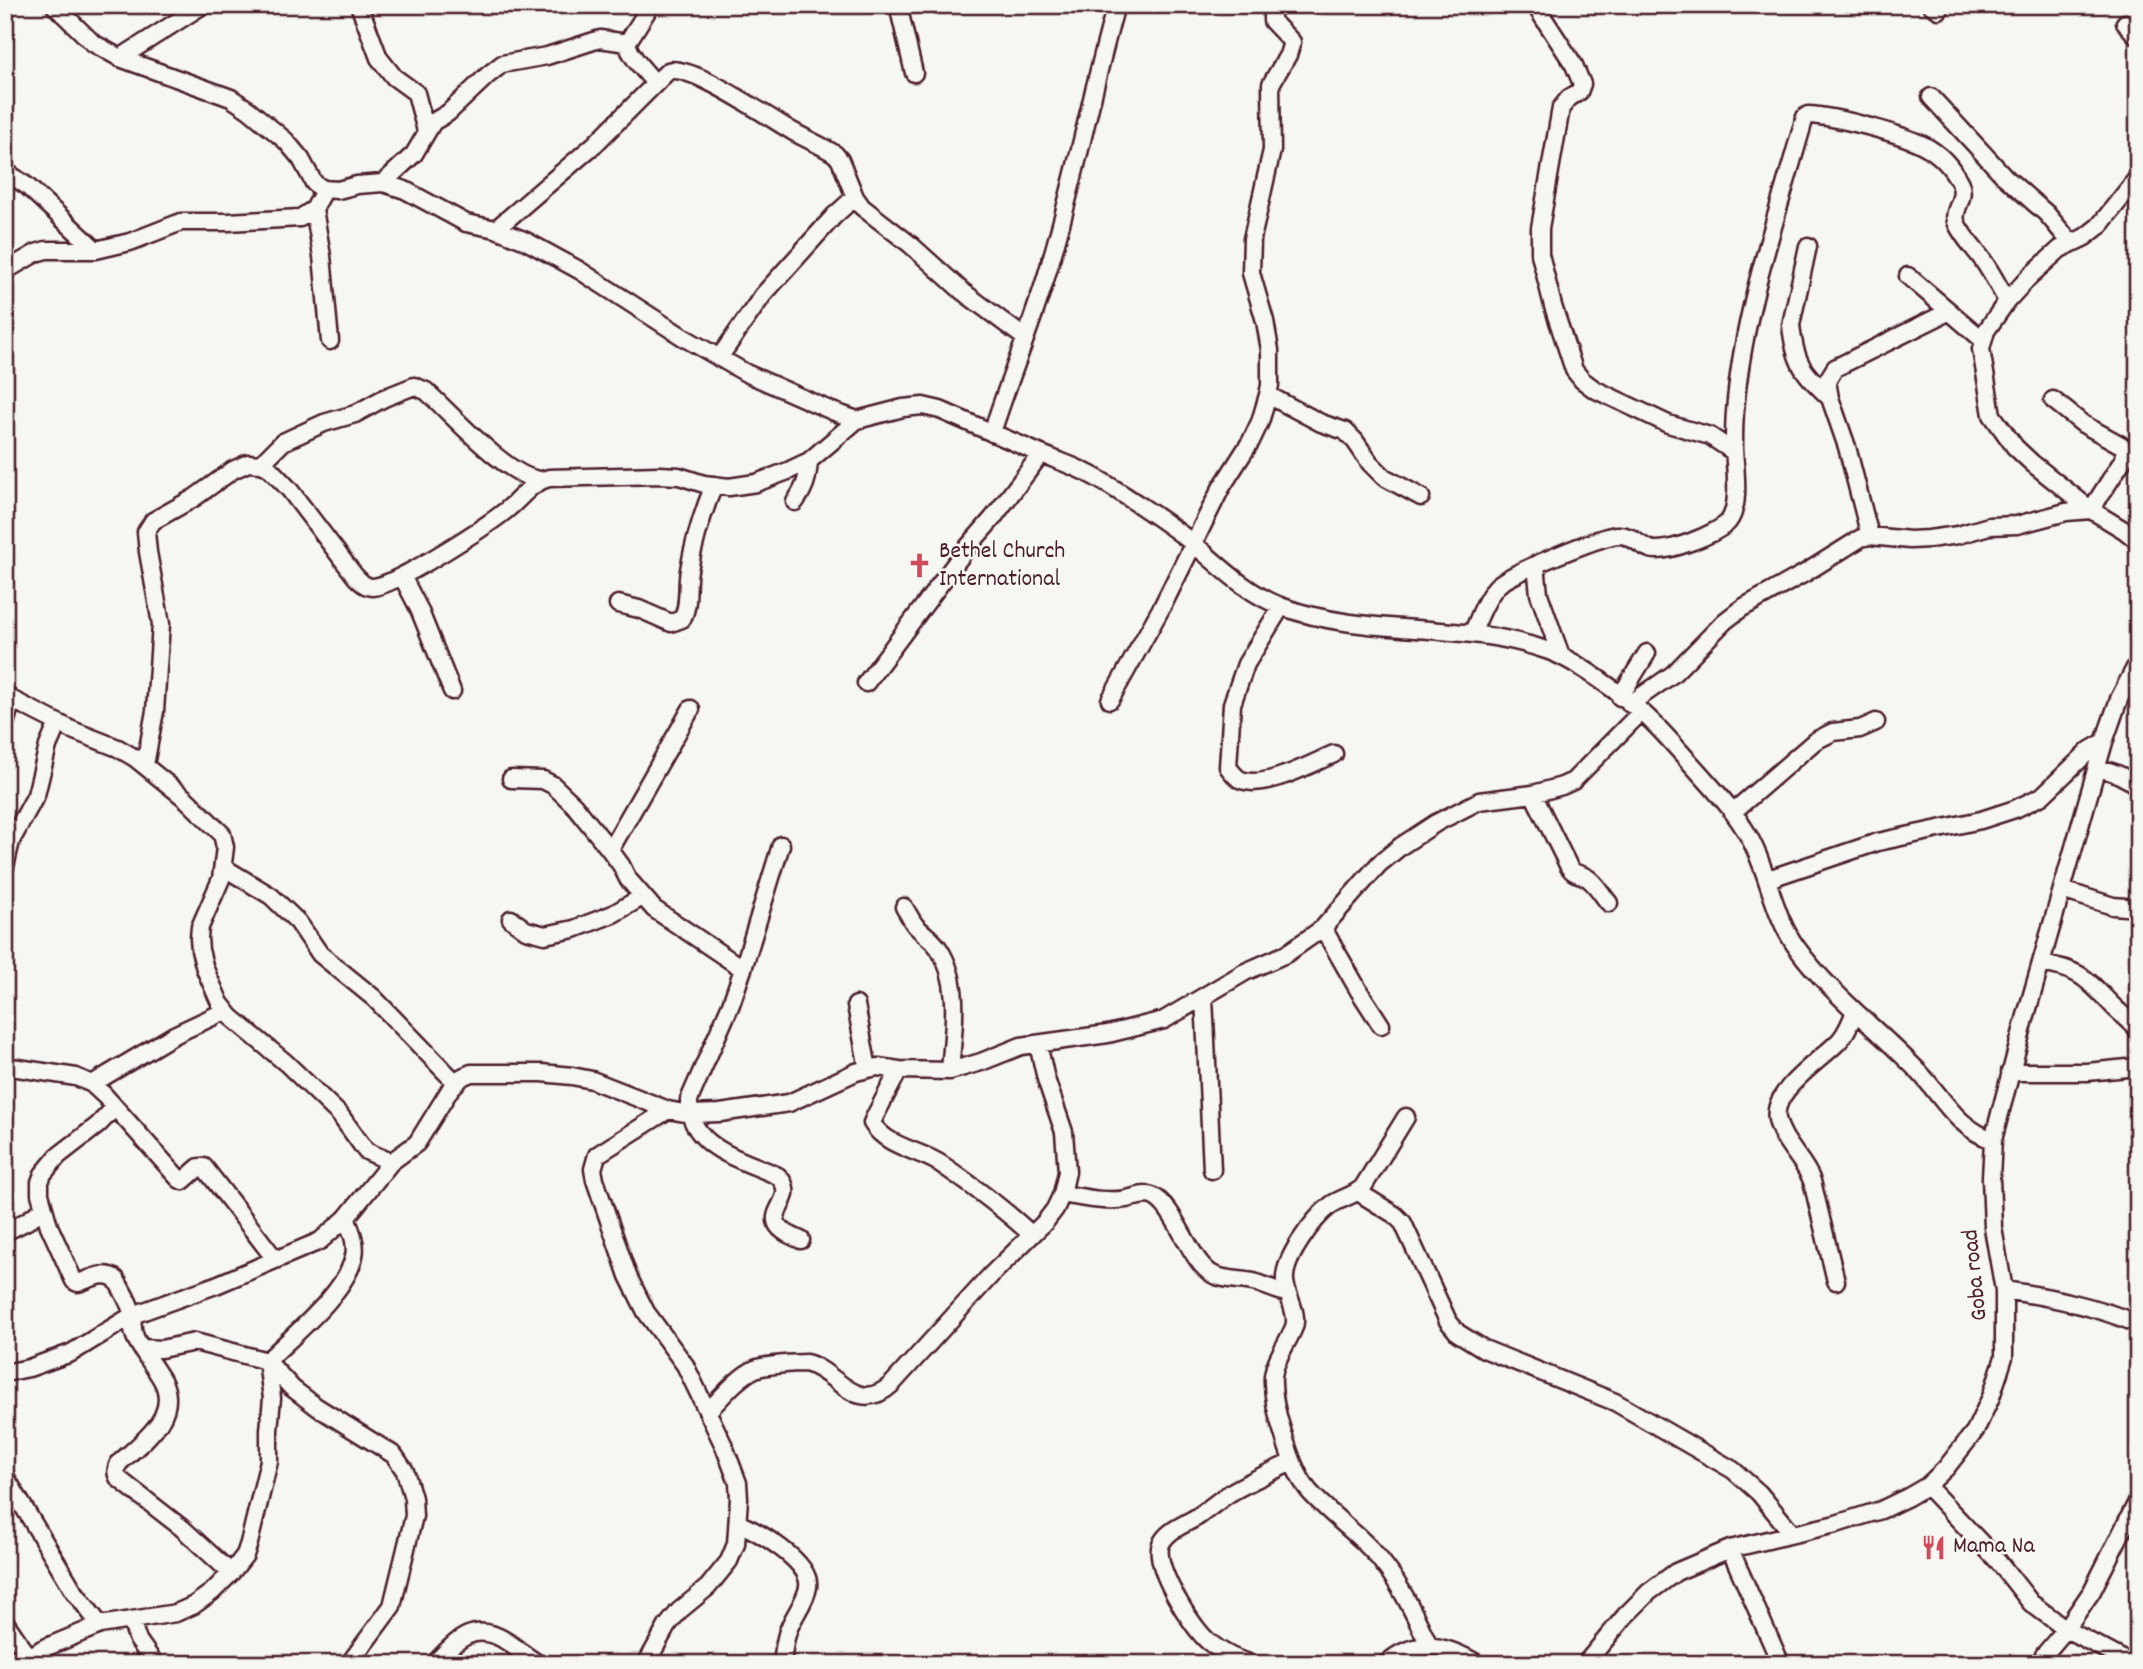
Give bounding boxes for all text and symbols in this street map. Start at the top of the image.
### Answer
place label: Bethel Church International [939,535,1065,597]
church icon: Bethel Church International [905,552,933,580]
street label: Goba road [1954,1227,1998,1323]
place label: Mama Na [1953,1530,2035,1564]
restaurant icon: Mama Na [1919,1533,1947,1561]

